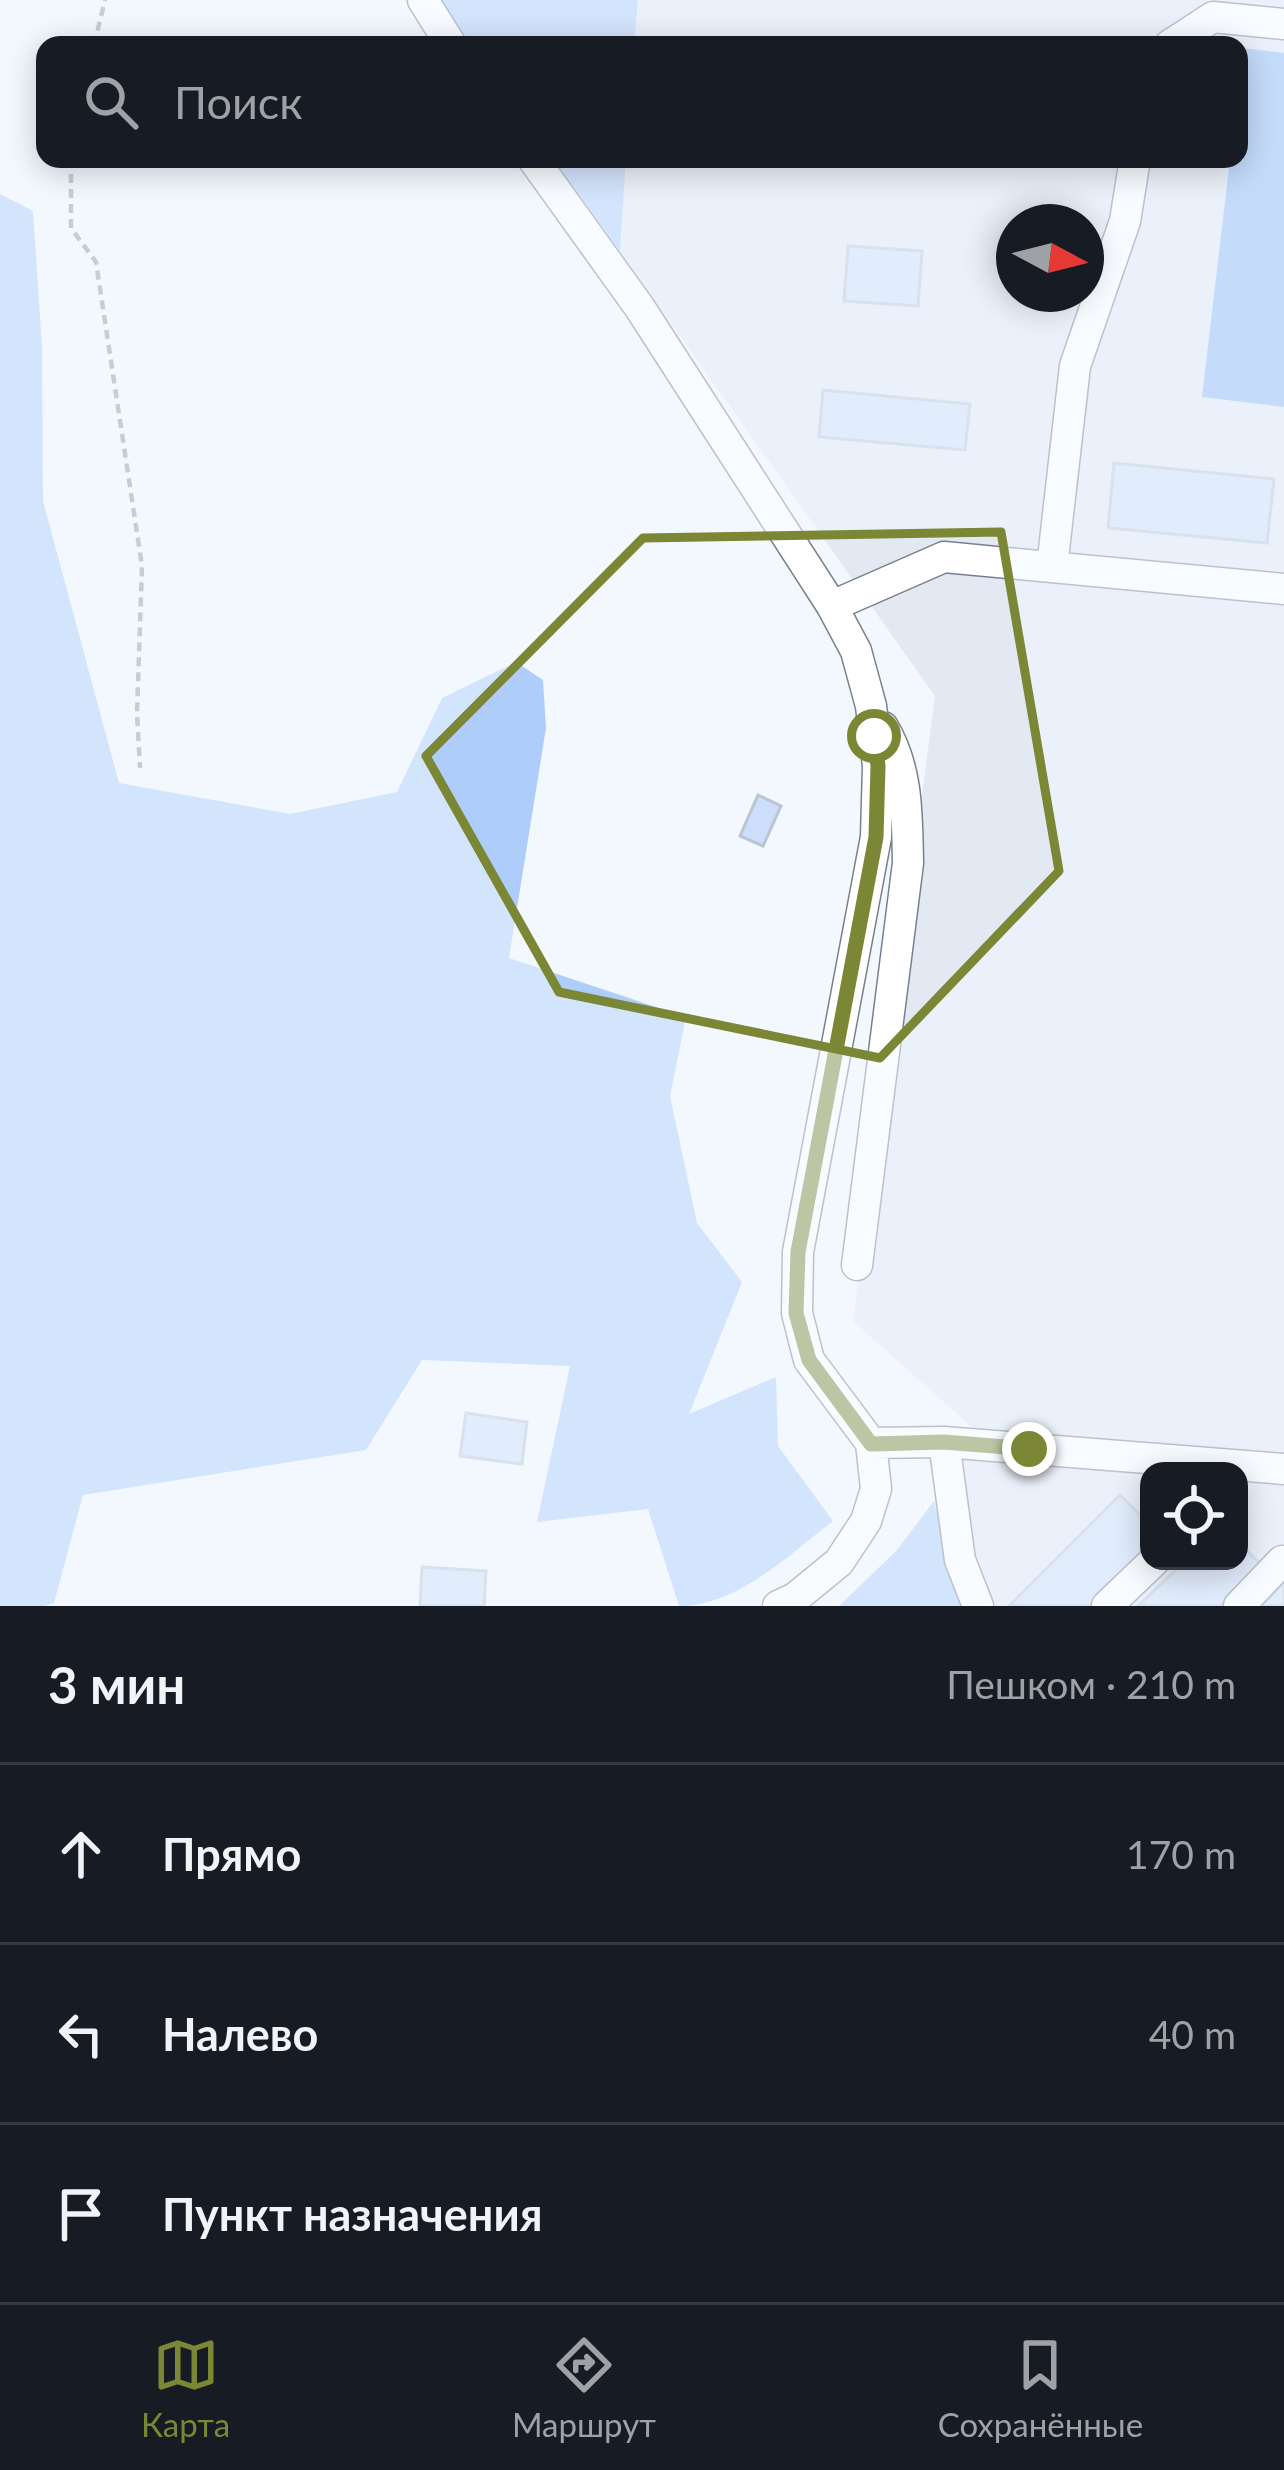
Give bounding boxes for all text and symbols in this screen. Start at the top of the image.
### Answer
search box [36,36,1248,168]
icon: search [78,69,144,135]
text: Поиск [174,75,303,129]
north arrow [996,204,1104,312]
route start [847,709,901,763]
route end [1002,1422,1056,1476]
map controls [1140,1462,1248,1570]
button: locate [1140,1462,1248,1570]
text: 3 мин [48,1654,185,1715]
text: Пешком · 210 m [946,1661,1236,1707]
icon: ahead [48,1821,114,1887]
text: Прямо [162,1827,301,1881]
text: 170 m [1126,1831,1236,1877]
icon: left [48,2001,114,2067]
text: Налево [162,2007,318,2061]
text: 40 m [1149,2011,1236,2057]
icon: arrive [48,2181,114,2247]
text: Пункт назначения [162,2187,543,2241]
tab: Карта [141,2332,230,2444]
tab: Маршрут [512,2332,656,2444]
tab: Сохранённые [938,2332,1143,2444]

